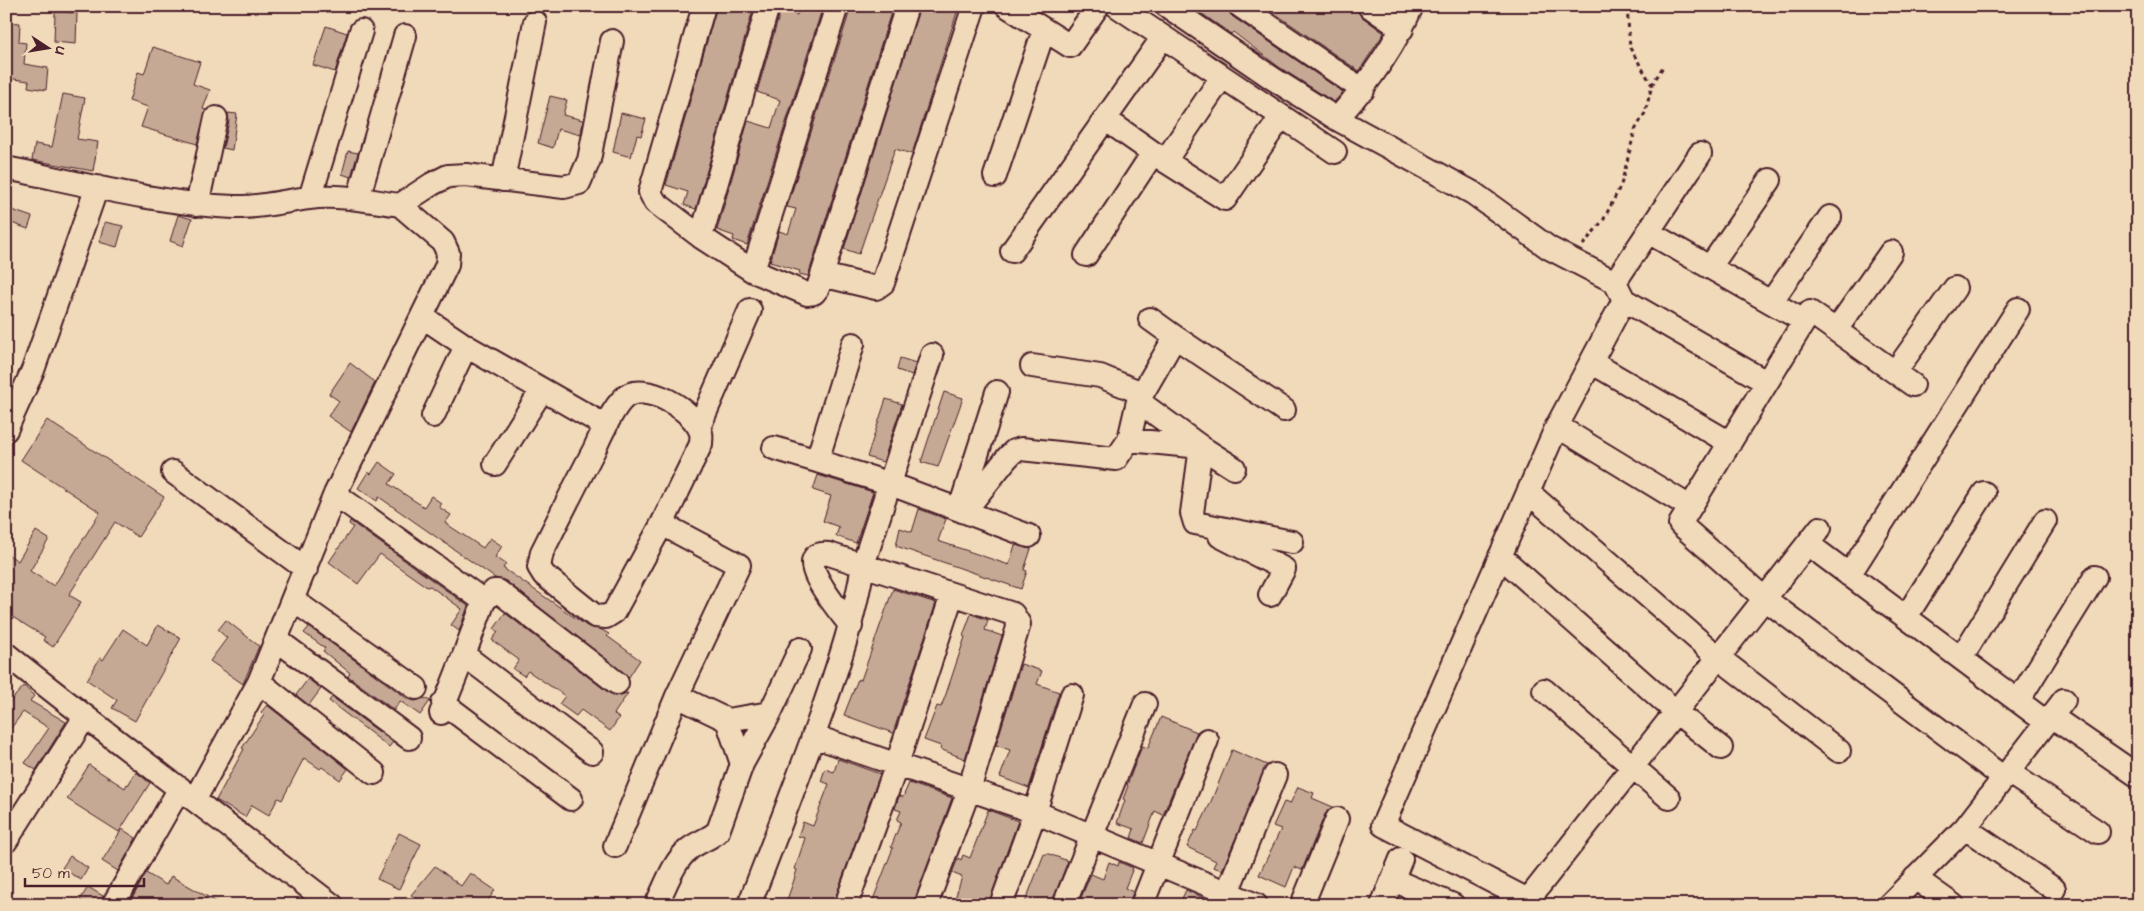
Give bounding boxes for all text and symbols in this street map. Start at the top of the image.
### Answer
north arrow [22,22,72,72]
text: U [49,45,70,57]
scale bar [25,856,144,888]
text: 50 m [32,863,70,884]

